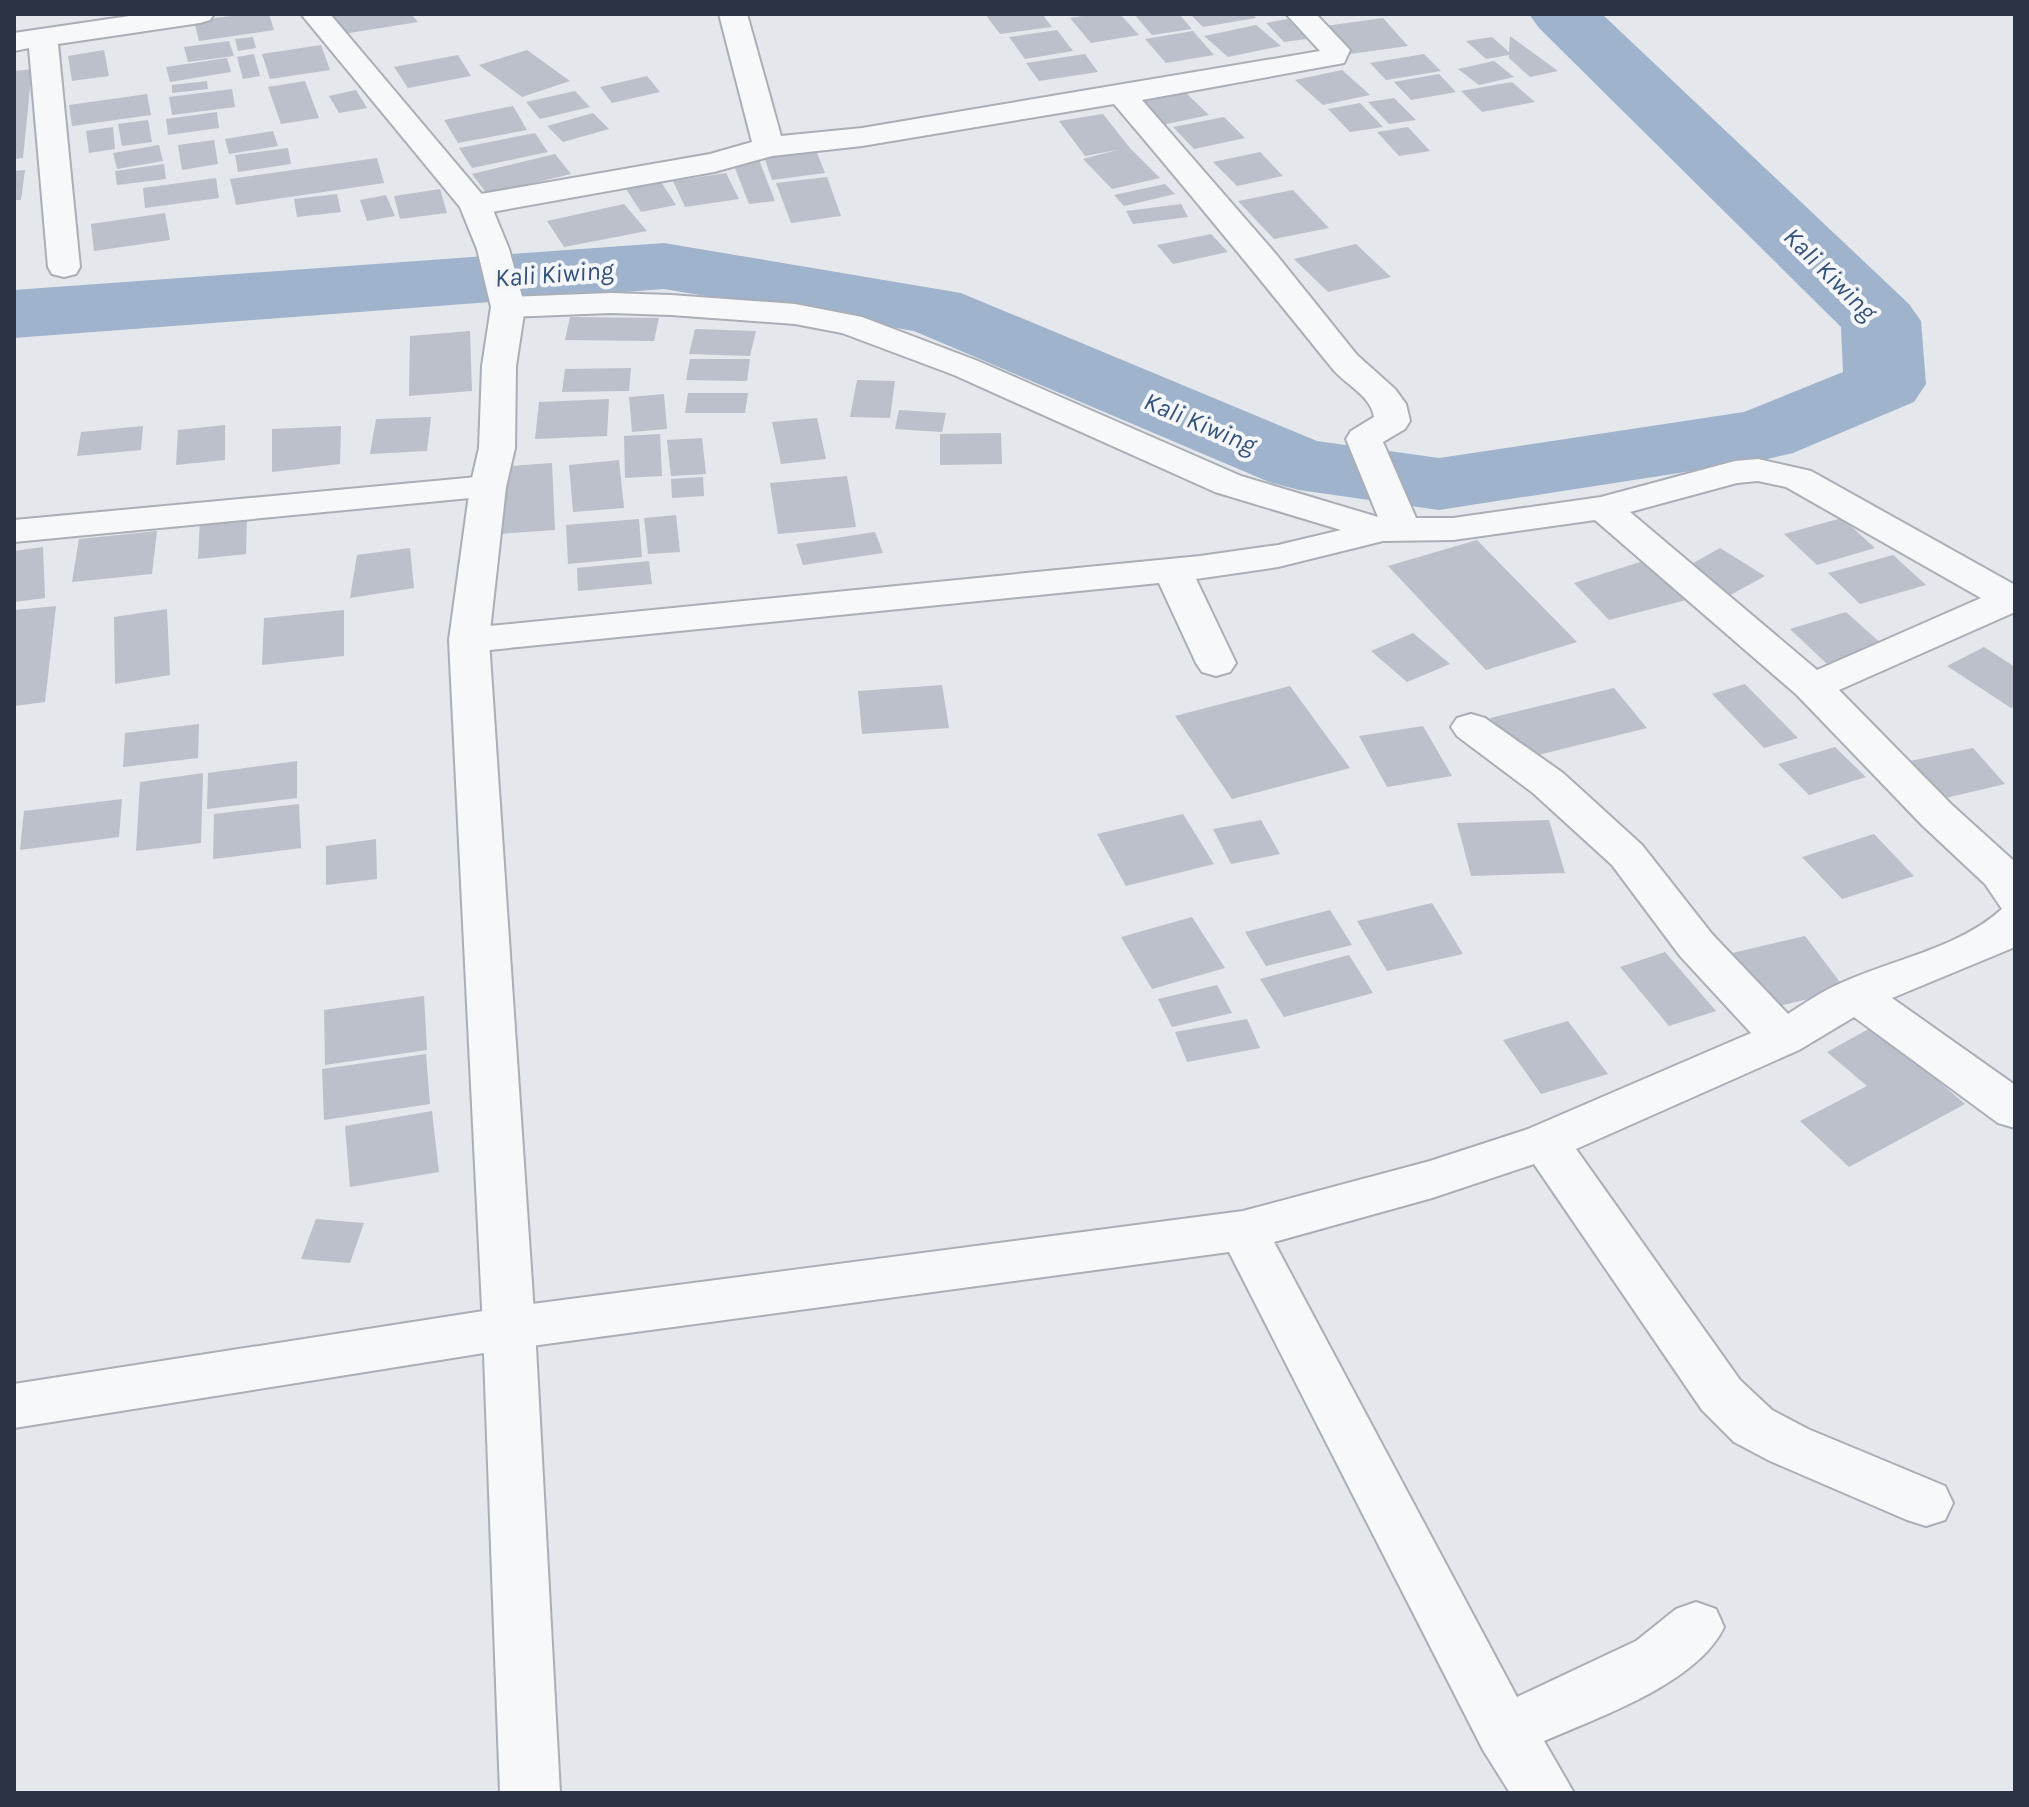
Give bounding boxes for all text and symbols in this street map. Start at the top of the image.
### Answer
water label: Kali Kiwing [1777,221,1884,328]
water label: Kali Kiwing [494,254,616,294]
water label: Kali Kiwing [1139,385,1262,461]

